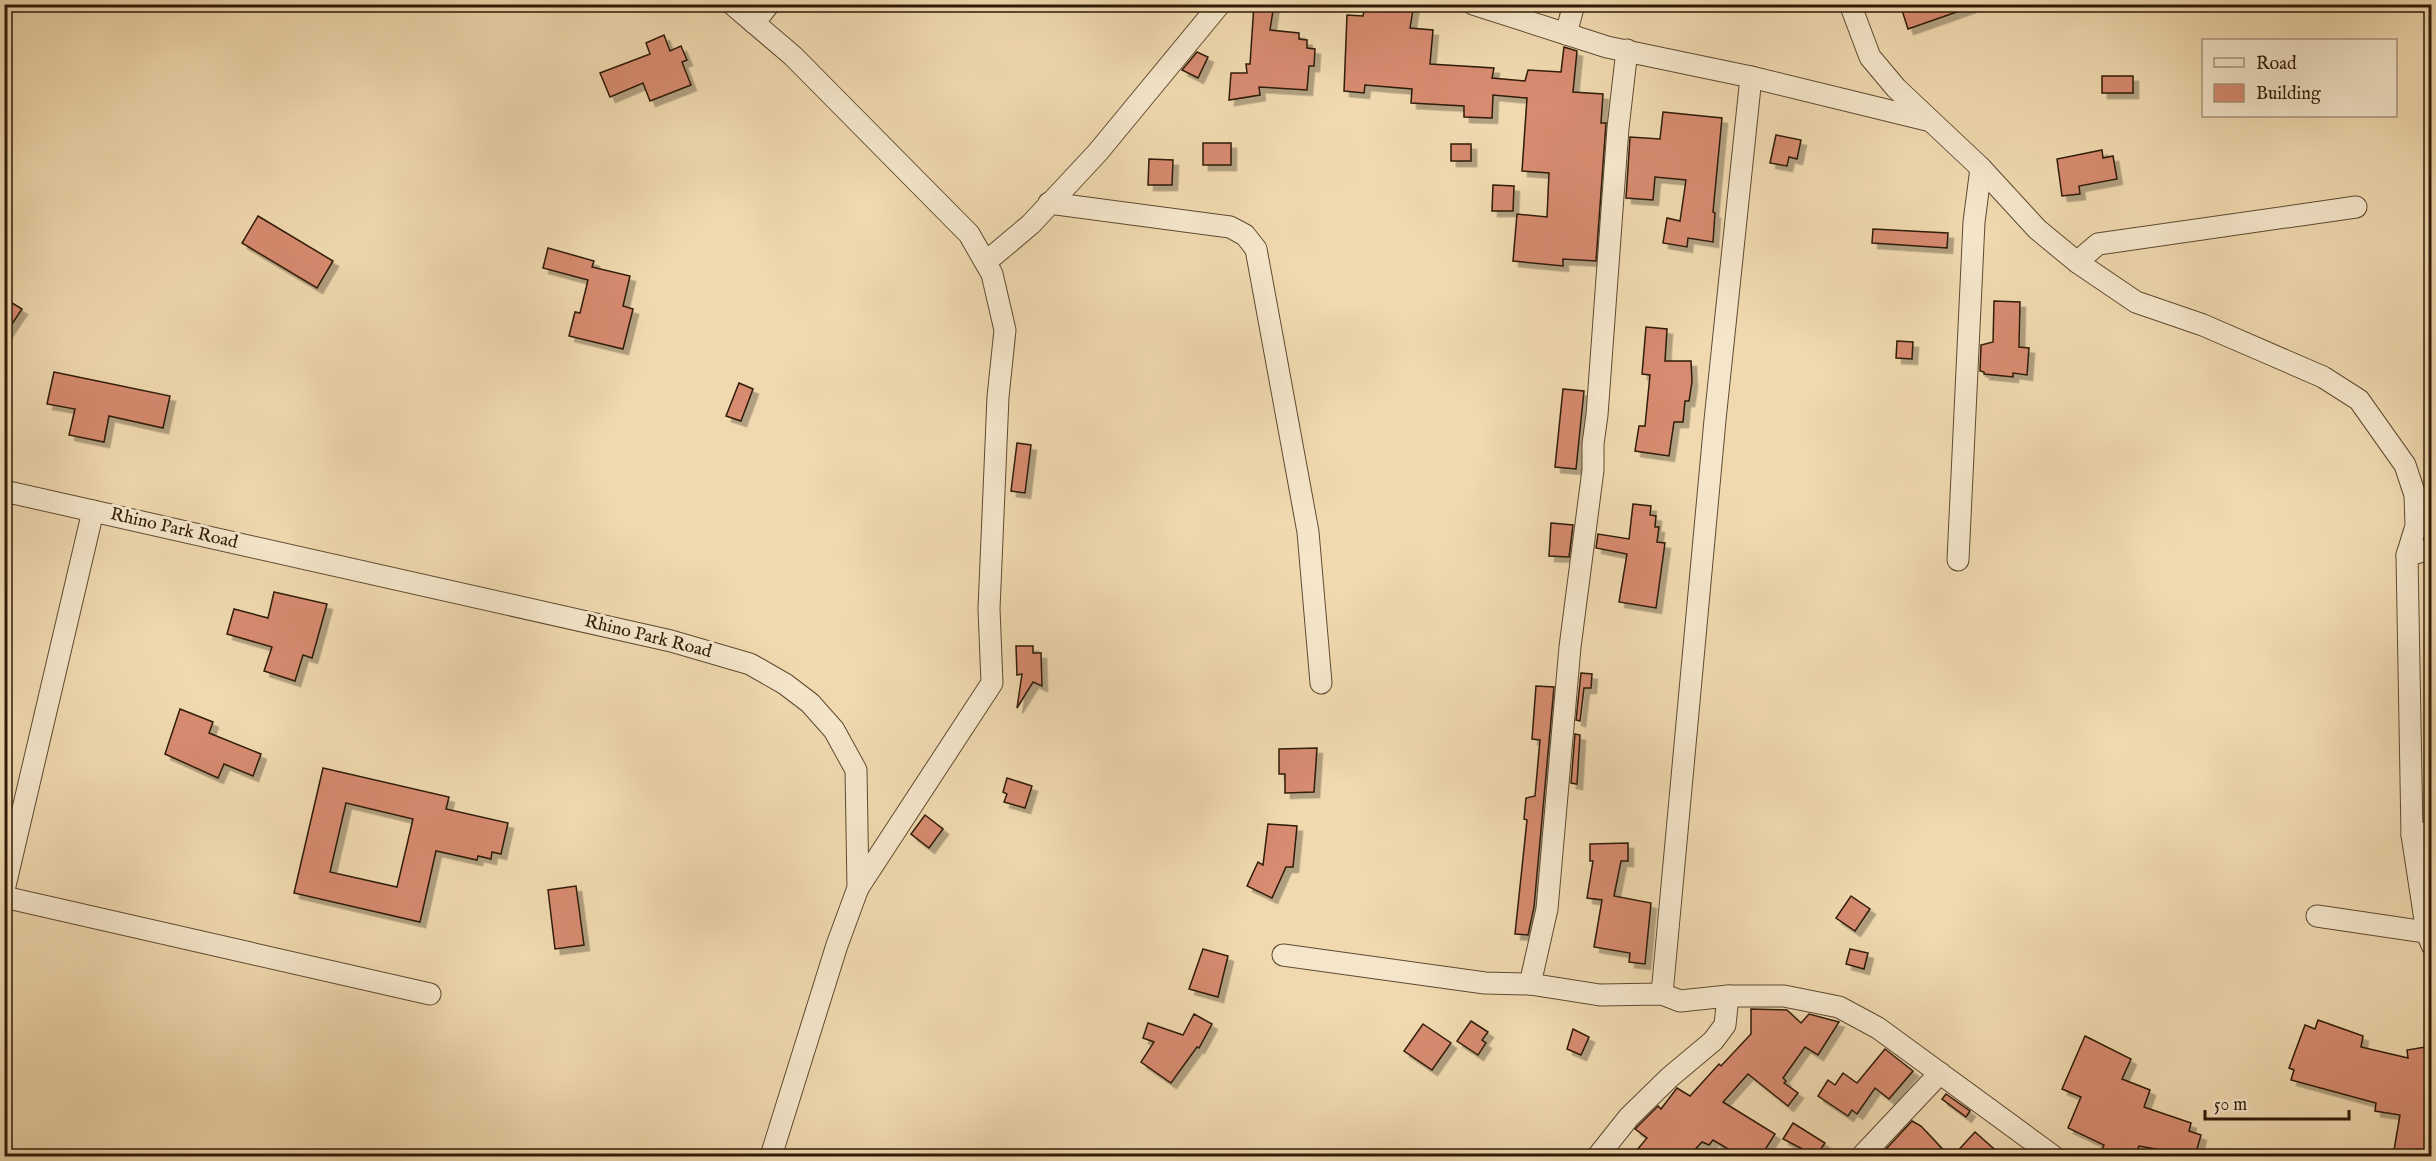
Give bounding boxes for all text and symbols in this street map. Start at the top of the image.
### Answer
legend [2202,39,2397,117]
text: Road [2256,53,2297,76]
text: Building [2256,83,2321,106]
street label: Rhino Park Road [108,503,240,555]
street label: Rhino Park Road [582,610,714,664]
scale bar [2205,1083,2349,1121]
text: 50 m [2214,1094,2247,1117]

